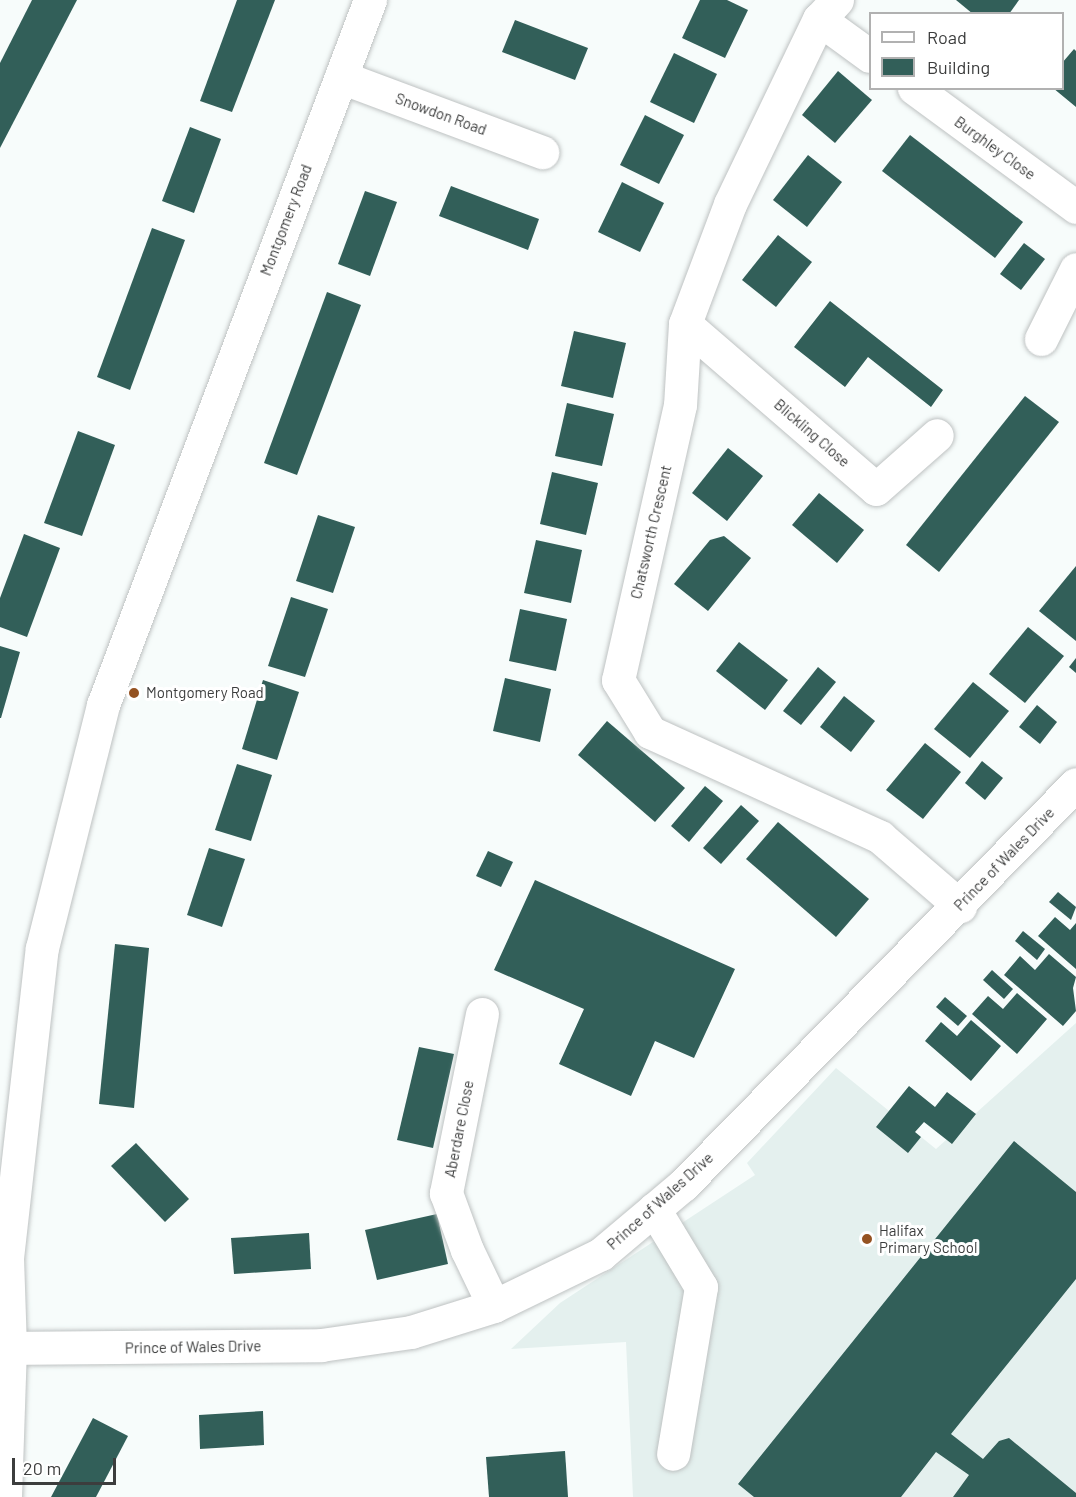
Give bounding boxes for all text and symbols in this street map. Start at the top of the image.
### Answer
legend [869,12,1064,90]
text: Road [927,26,967,48]
text: Building [927,56,990,78]
street label: Snowdon Road [393,89,489,139]
street label: Burghley Close [951,113,1039,183]
street label: Montgomery Road [256,162,316,278]
street label: Blickling Close [771,395,853,471]
street label: Chatsworth Crescent [627,463,675,601]
place label: Montgomery Road [146,684,264,702]
marker: Montgomery Road [127,686,141,700]
street label: Prince of Wales Drive [950,804,1058,914]
street label: Aberdare Close [441,1079,477,1179]
street label: Prince of Wales Drive [603,1149,717,1253]
place label: Halifax Primary School [879,1221,977,1256]
marker: Halifax Primary School [860,1232,874,1246]
street label: Prince of Wales Drive [125,1337,261,1357]
scale bar [15,1446,118,1484]
text: 20 m [23,1457,61,1479]

